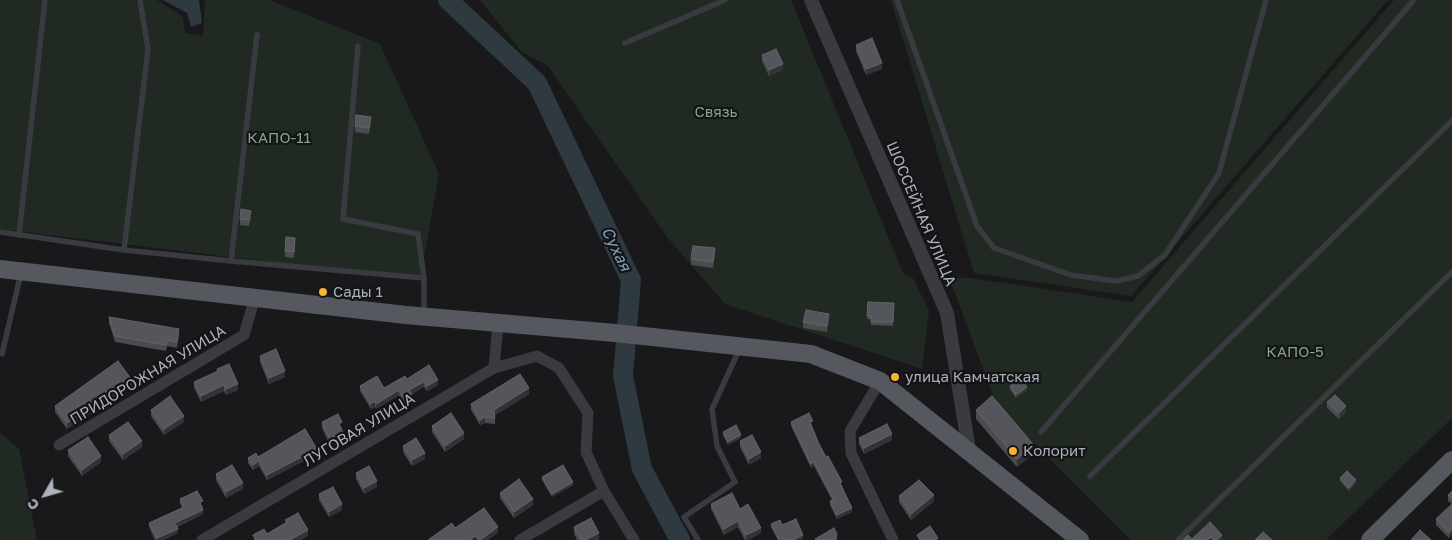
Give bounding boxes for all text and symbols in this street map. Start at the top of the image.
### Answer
park label: Связь [695,103,737,121]
park label: КАПО-11 [247,129,311,147]
street label: ШОССЕЙНАЯ УЛИЦА [882,139,960,289]
water label: Сухая [597,224,635,274]
place label: Сады 1 [333,283,383,301]
marker: Сады 1 [317,286,329,298]
street label: ПРИДОРОЖНАЯ УЛИЦА [67,321,229,429]
park label: КАПО-5 [1266,343,1324,361]
place label: улица Камчатская [905,368,1040,386]
marker: улица Камчатская [889,371,901,383]
street label: ЛУГОВАЯ УЛИЦА [300,390,418,470]
place label: Колорит [1023,442,1086,460]
marker: Колорит [1007,445,1019,457]
north arrow [20,470,70,520]
text: С [23,495,43,514]

